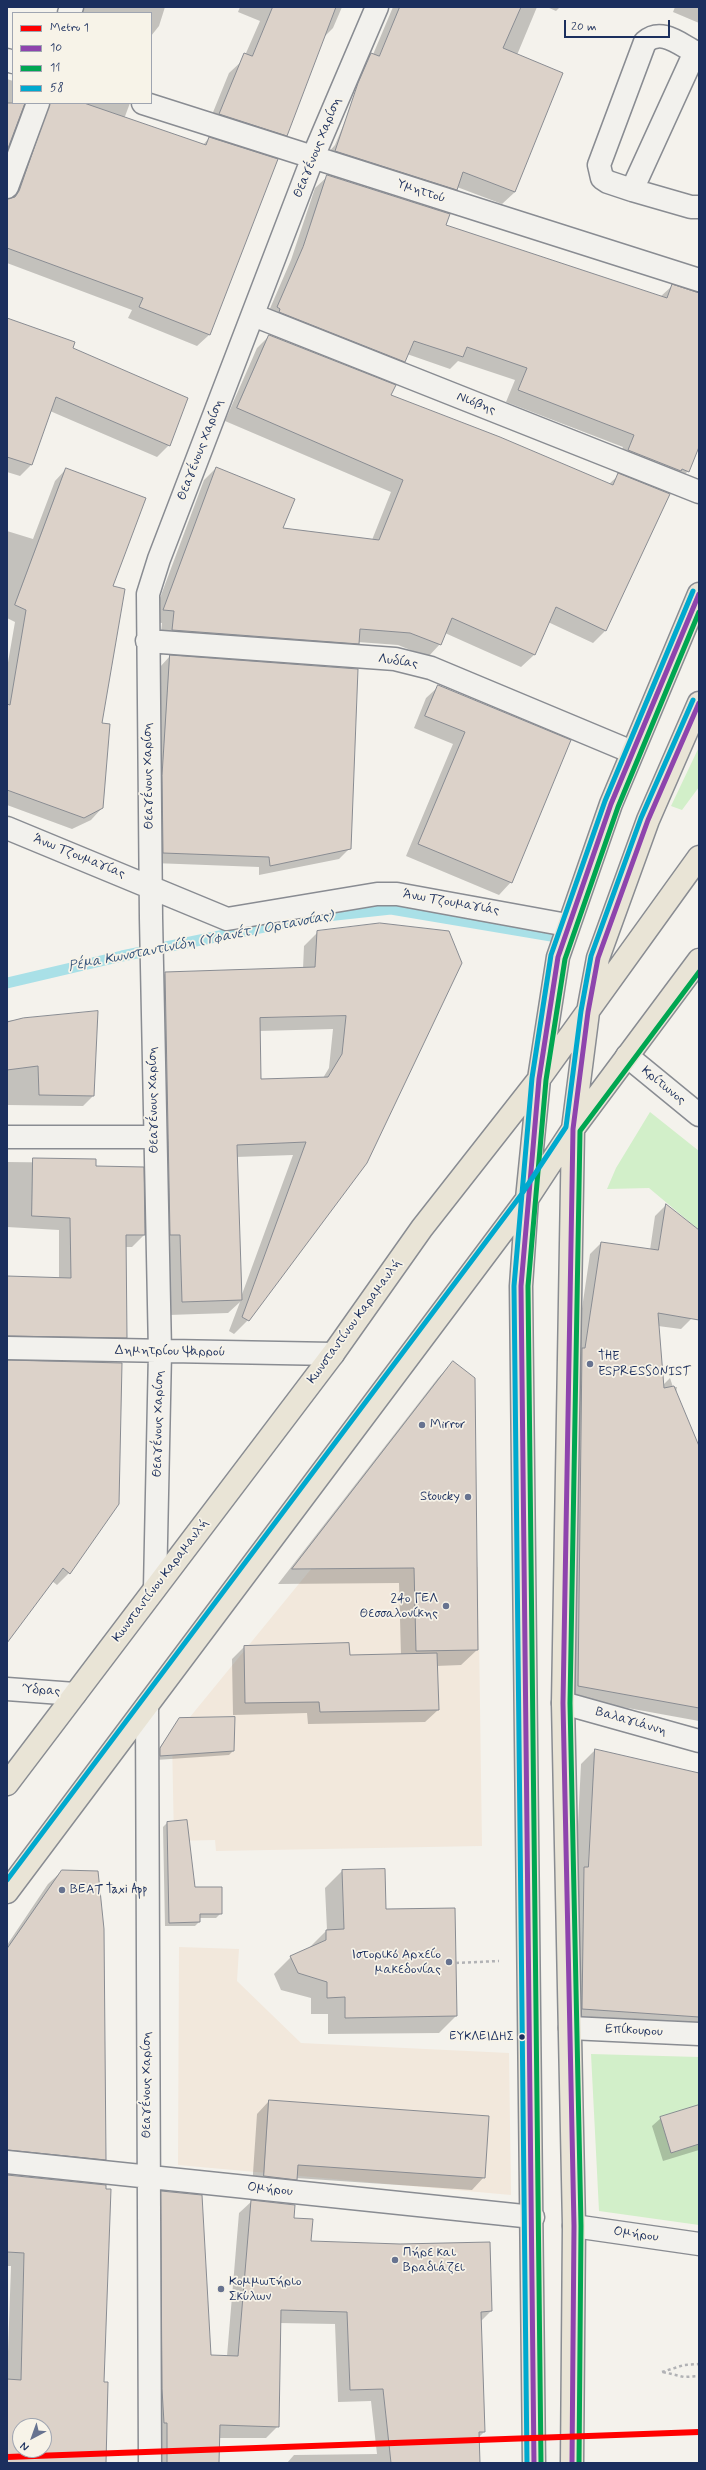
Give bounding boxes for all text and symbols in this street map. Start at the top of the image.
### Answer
legend [12,12,152,104]
scale bar [566,12,672,38]
text: 20 m [571,19,597,35]
text: Metro 1 [50,20,89,36]
text: 10 [50,40,62,56]
text: 11 [50,60,61,76]
text: 58 [50,80,64,96]
street label: Θεαγένους Χαρίση [291,95,345,201]
street label: Υμηττού [395,177,447,207]
street label: Νιόβης [454,389,498,419]
street label: Θεαγένους Χαρίση [175,397,227,503]
street label: Λυδίας [377,651,419,673]
street label: Θεαγένους Χαρίση [140,722,158,830]
street label: Άνω Τζουμαγίας [31,831,127,883]
street label: Άνω Τζουμαγιάς [402,887,500,919]
water label: Ρέμα Κωνσταντινίδη (Υφανέτ / Ορτανσίας) [67,908,335,976]
street label: Θεαγένους Χαρίση [145,1046,163,1154]
street label: Κρίτωνος [638,1063,688,1109]
street label: Κωνσταντίνου Καραμανλή [305,1257,405,1387]
street label: Δημητρίου Ψαρρού [115,1343,225,1361]
place label: THE ESPRESSONIST [598,1349,691,1380]
marker: THE ESPRESSONIST [585,1359,595,1369]
street label: Θεαγένους Χαρίση [150,1370,168,1478]
place label: Mirror [430,1417,466,1433]
marker: Mirror [417,1420,427,1430]
place label: Stoucky [420,1489,460,1505]
marker: Stoucky [463,1492,473,1502]
street label: Κωνσταντίνου Καραμανλή [110,1516,212,1646]
place label: 24ο ΓΕΛ Θεσσαλονίκης [360,1591,438,1622]
marker: 24ο ΓΕΛ Θεσσαλονίκης [441,1601,451,1611]
street label: Ύδρας [21,1682,61,1700]
street label: Βαλαγιάννη [594,1704,668,1740]
place label: ΒΕΑΤ Taxi App [70,1882,148,1898]
marker: ΒΕΑΤ Taxi App [57,1885,67,1895]
place label: Ιστορικό Αρχείο μακεδονίας [352,1947,441,1978]
marker: Ιστορικό Αρχείο μακεδονίας [444,1957,454,1967]
street label: Επίκουρου [605,2022,663,2040]
place label: ΕΥΚΛΕΙΔΗΣ [450,2030,514,2044]
street label: Θεαγένους Χαρίση [139,2032,155,2138]
marker: ΕΥΚΛΕΙΔΗΣ [517,2032,527,2042]
street label: Ομήρου [247,2180,293,2200]
street label: Ομήρου [612,2224,660,2246]
place label: Πήρε και Βραδιάζει [403,2245,465,2276]
marker: Πήρε και Βραδιάζει [390,2255,400,2265]
place label: Κομμωτήριο Σκύλων [229,2274,302,2305]
marker: Κομμωτήριο Σκύλων [216,2284,226,2294]
north arrow [12,2418,52,2458]
text: N [17,2439,32,2454]

